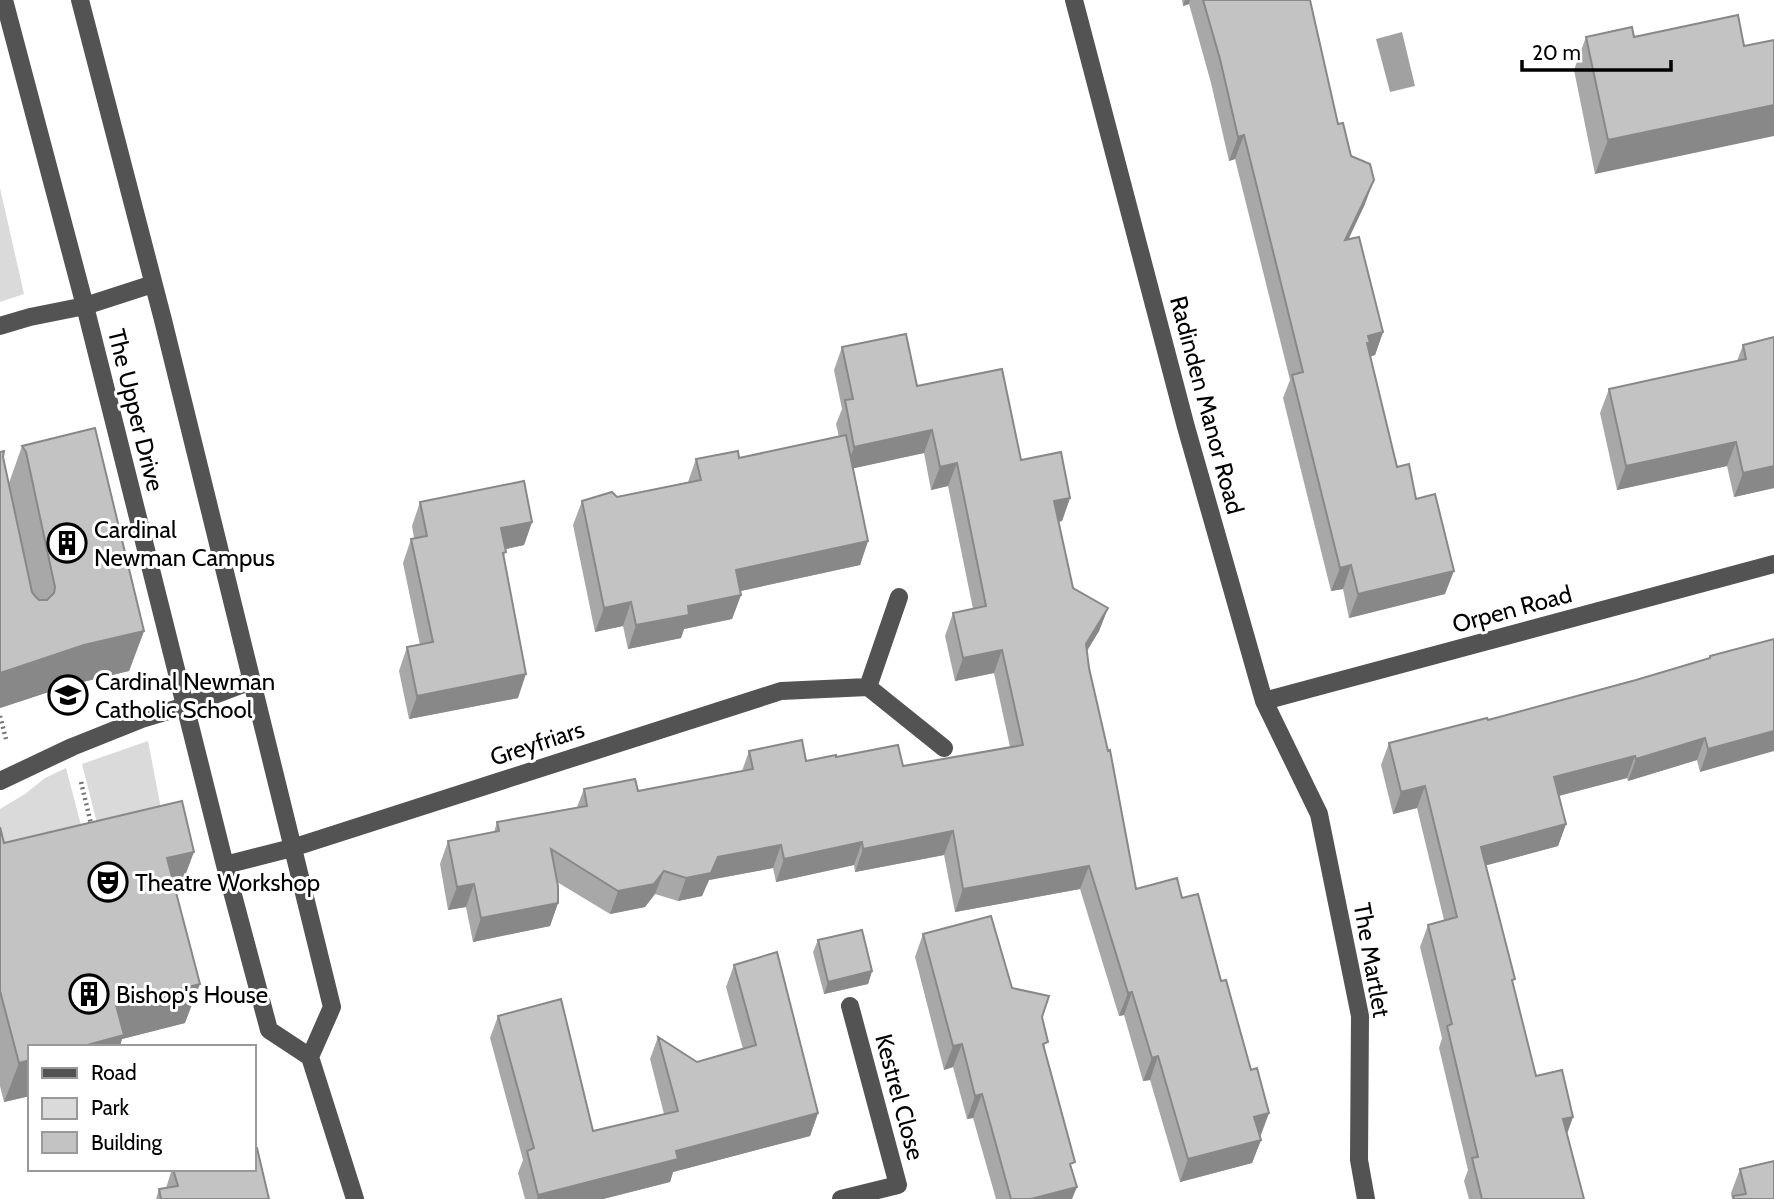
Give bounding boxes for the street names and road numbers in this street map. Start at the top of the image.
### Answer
street label: Radinden Manor Road [1164,293,1250,517]
street label: The Upper Drive [102,326,170,494]
street label: Orpen Road [1449,579,1575,639]
street label: Greyfriars [486,714,588,772]
street label: The Martlet [1348,900,1396,1020]
street label: Kestrel Close [869,1031,931,1163]

